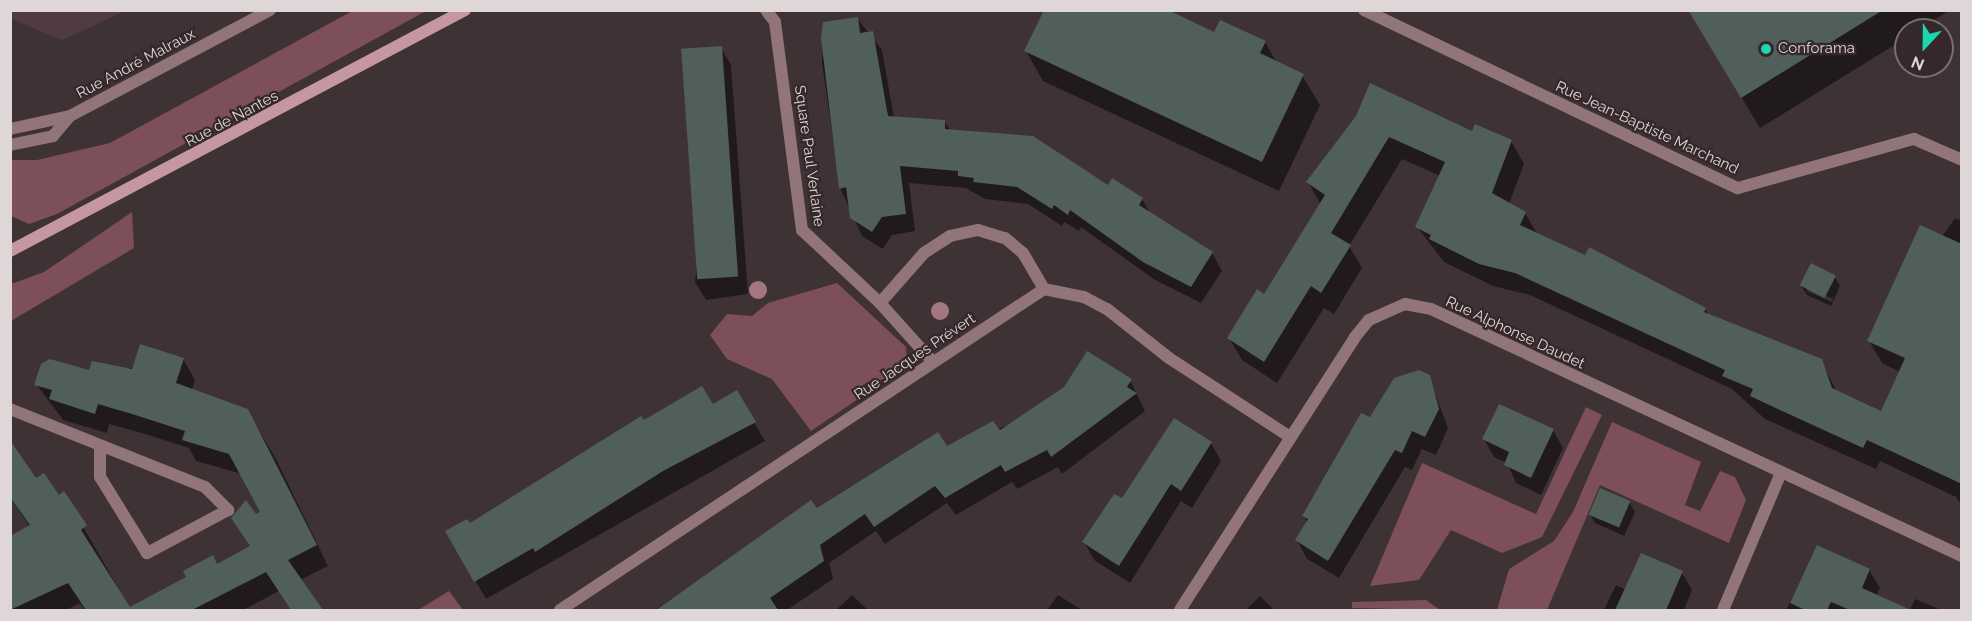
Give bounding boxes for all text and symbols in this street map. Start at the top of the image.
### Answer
north arrow [1894,18,1954,78]
street label: Rue André Malraux [73,25,199,103]
place label: Conforama [1778,40,1855,58]
marker: Conforama [1759,42,1773,56]
text: N [1909,52,1927,74]
street label: Rue Jean-Baptiste Marchand [1552,78,1742,178]
street label: Square Paul Verlaine [790,84,828,228]
street label: Rue de Nantes [183,87,281,151]
street label: Rue Alphonse Daudet [1442,293,1588,373]
street label: Rue Jacques Prévert [851,310,979,404]

